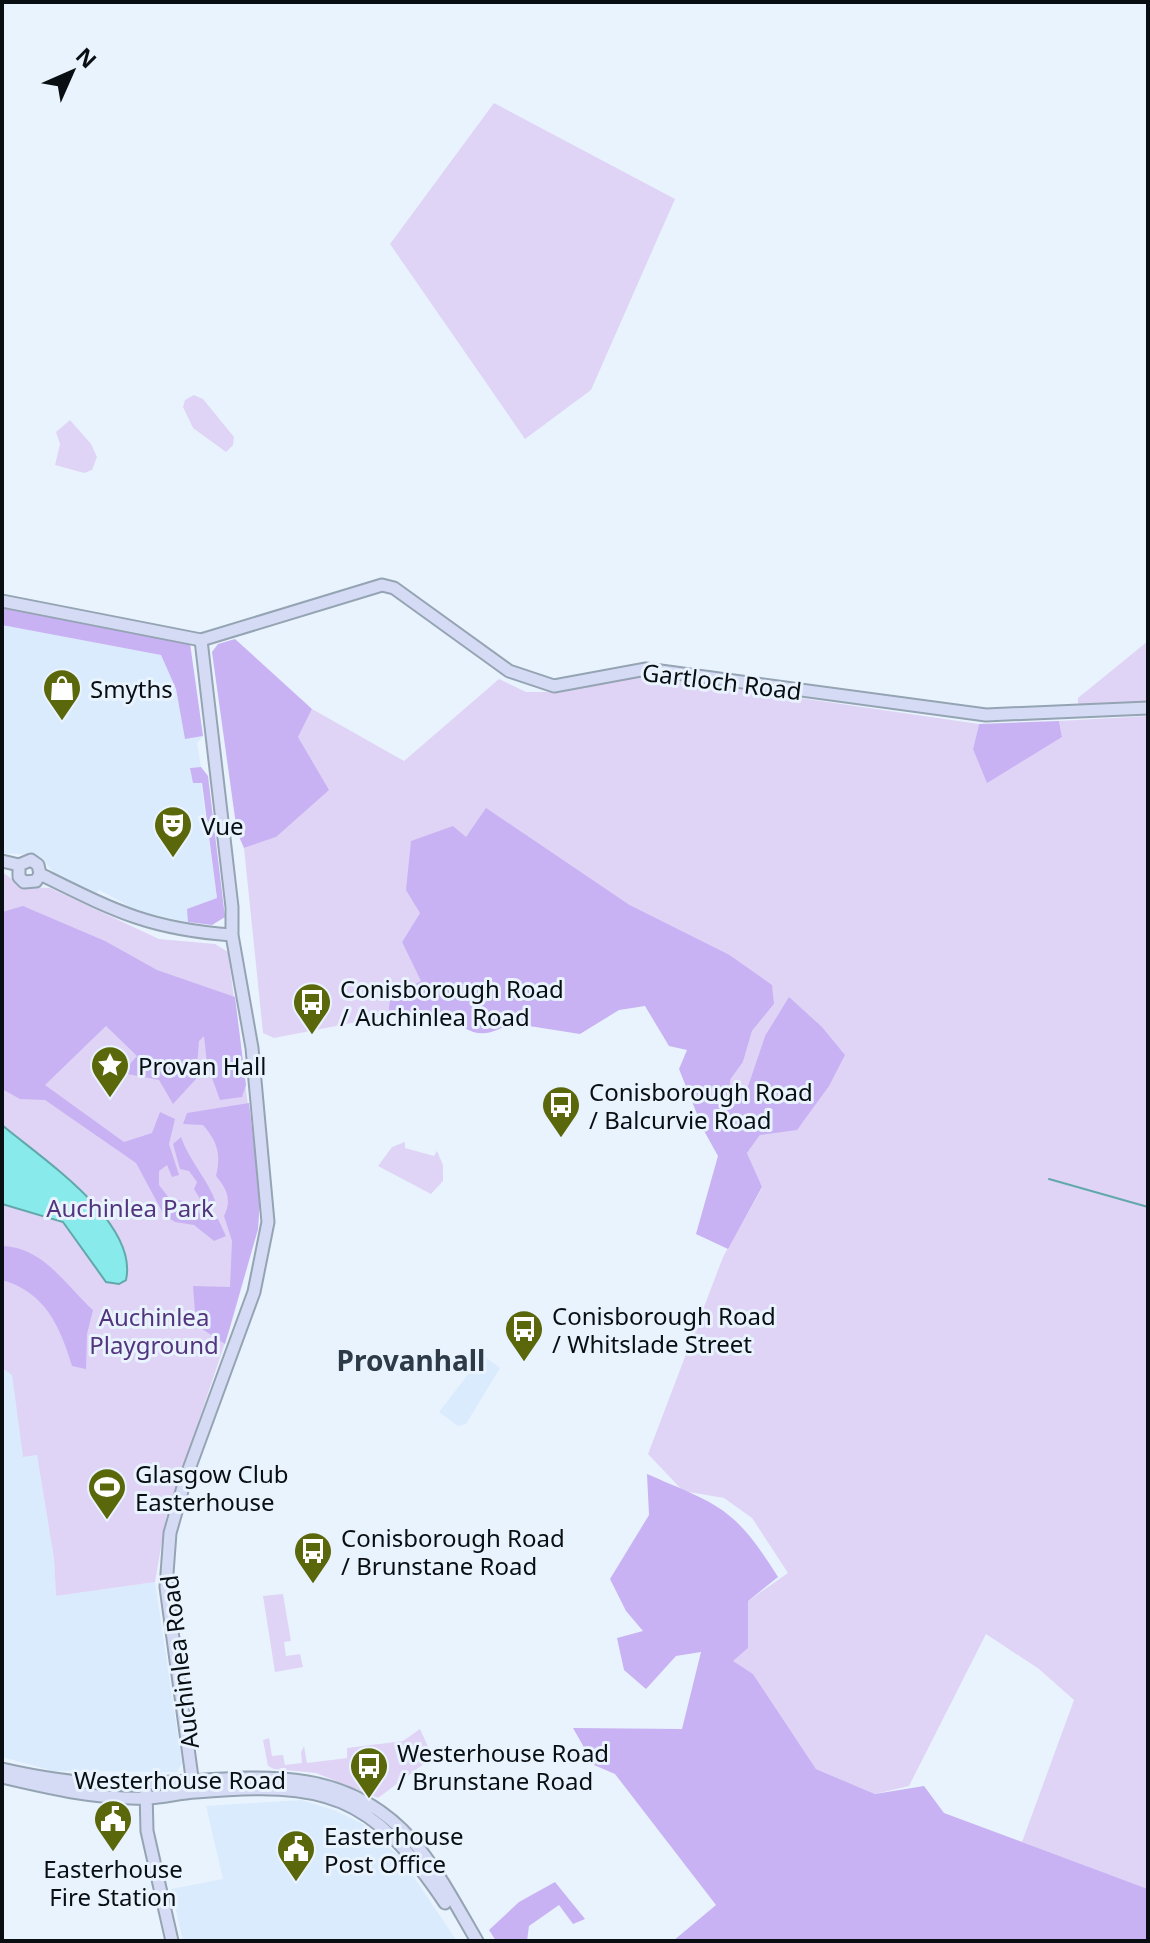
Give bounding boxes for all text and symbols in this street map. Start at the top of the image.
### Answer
north arrow [32,32,112,112]
text: N [70,40,104,74]
street label: Gartloch Road [640,655,804,707]
shop icon: Smyths [41,667,83,722]
place label: Smyths [90,672,173,705]
theatre icon: Vue [152,804,194,859]
place label: Vue [201,809,244,842]
place label: Conisborough Road / Auchinlea Road [340,972,564,1033]
bus stop icon: Conisborough Road / Auchinlea Road [291,981,333,1036]
place icon: Provan Hall [89,1044,131,1099]
place label: Provan Hall [138,1049,266,1082]
place label: Conisborough Road / Balcurvie Road [589,1075,813,1136]
bus stop icon: Conisborough Road / Balcurvie Road [540,1084,582,1139]
park label: Auchinlea Park [46,1191,214,1224]
place label: Conisborough Road / Whitslade Street [552,1299,776,1360]
park label: Auchinlea Playground [89,1300,219,1361]
bus stop icon: Conisborough Road / Whitslade Street [503,1308,545,1363]
district label: Provanhall [337,1341,485,1379]
place label: Glasgow Club Easterhouse [135,1457,288,1518]
sports icon: Glasgow Club Easterhouse [86,1466,128,1521]
place label: Conisborough Road / Brunstane Road [341,1521,565,1582]
bus stop icon: Conisborough Road / Brunstane Road [292,1530,334,1585]
street label: Auchinlea Road [152,1573,206,1751]
place label: Westerhouse Road / Brunstane Road [397,1736,609,1797]
bus stop icon: Westerhouse Road / Brunstane Road [348,1745,390,1800]
street label: Westerhouse Road [74,1763,286,1796]
public building icon: Easterhouse Fire Station [92,1798,134,1853]
place label: Easterhouse Post Office [324,1819,464,1880]
public building icon: Easterhouse Post Office [275,1828,317,1883]
place label: Easterhouse Fire Station [43,1852,183,1913]

